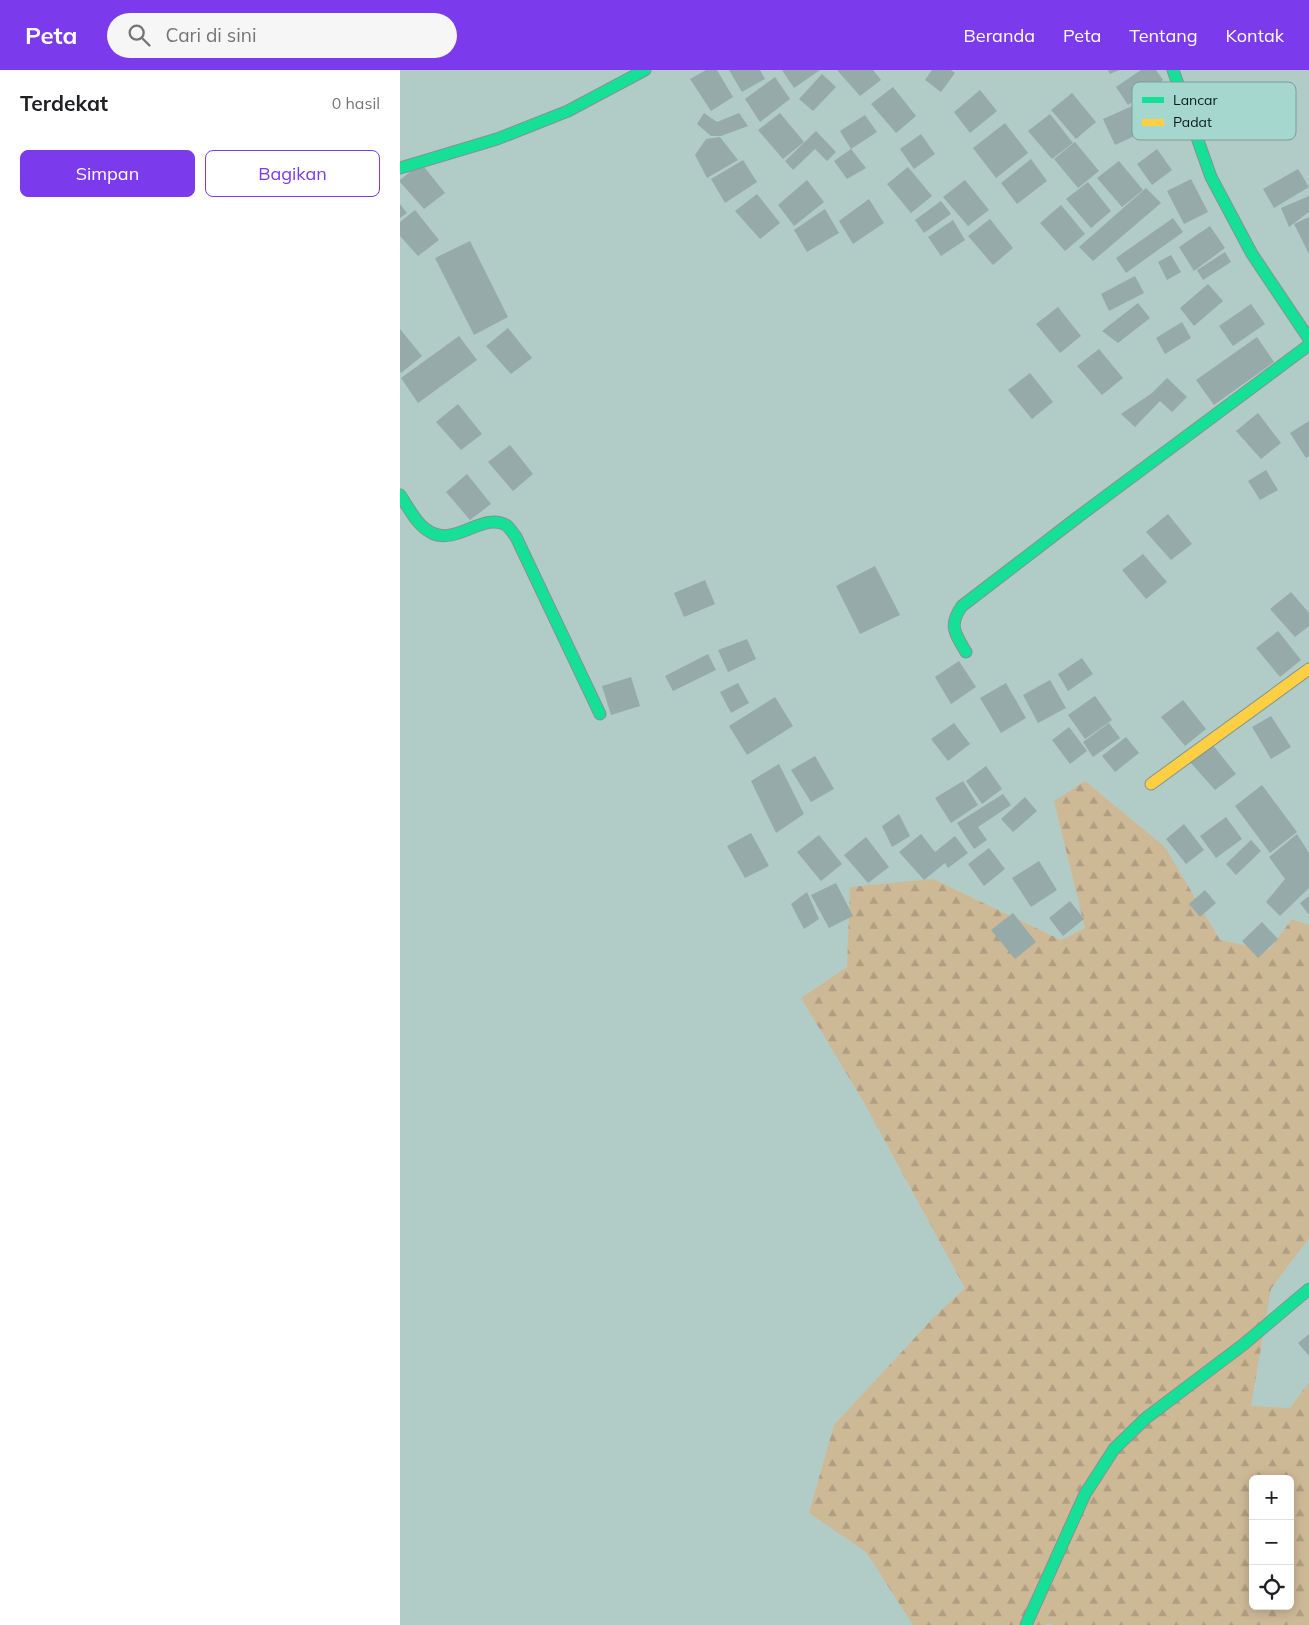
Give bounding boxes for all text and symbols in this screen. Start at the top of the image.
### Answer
search box [107,13,457,58]
text: Peta [25,20,77,50]
icon: search [125,21,153,49]
text: Cari di sini [165,23,256,47]
text: Beranda [964,24,1035,47]
text: Peta [1063,24,1101,47]
text: Tentang [1129,24,1198,47]
text: Kontak [1226,24,1284,47]
legend [1132,82,1296,140]
text: Terdekat [20,90,108,116]
text: Lancar [1173,91,1219,109]
text: 0 hasil [332,93,380,113]
text: Padat [1173,113,1212,131]
button: Simpan [20,150,195,197]
button: Bagikan [205,150,380,197]
map controls [1249,1475,1294,1610]
button: + [1249,1475,1294,1520]
button: − [1249,1520,1294,1565]
button: locate [1249,1565,1294,1610]

